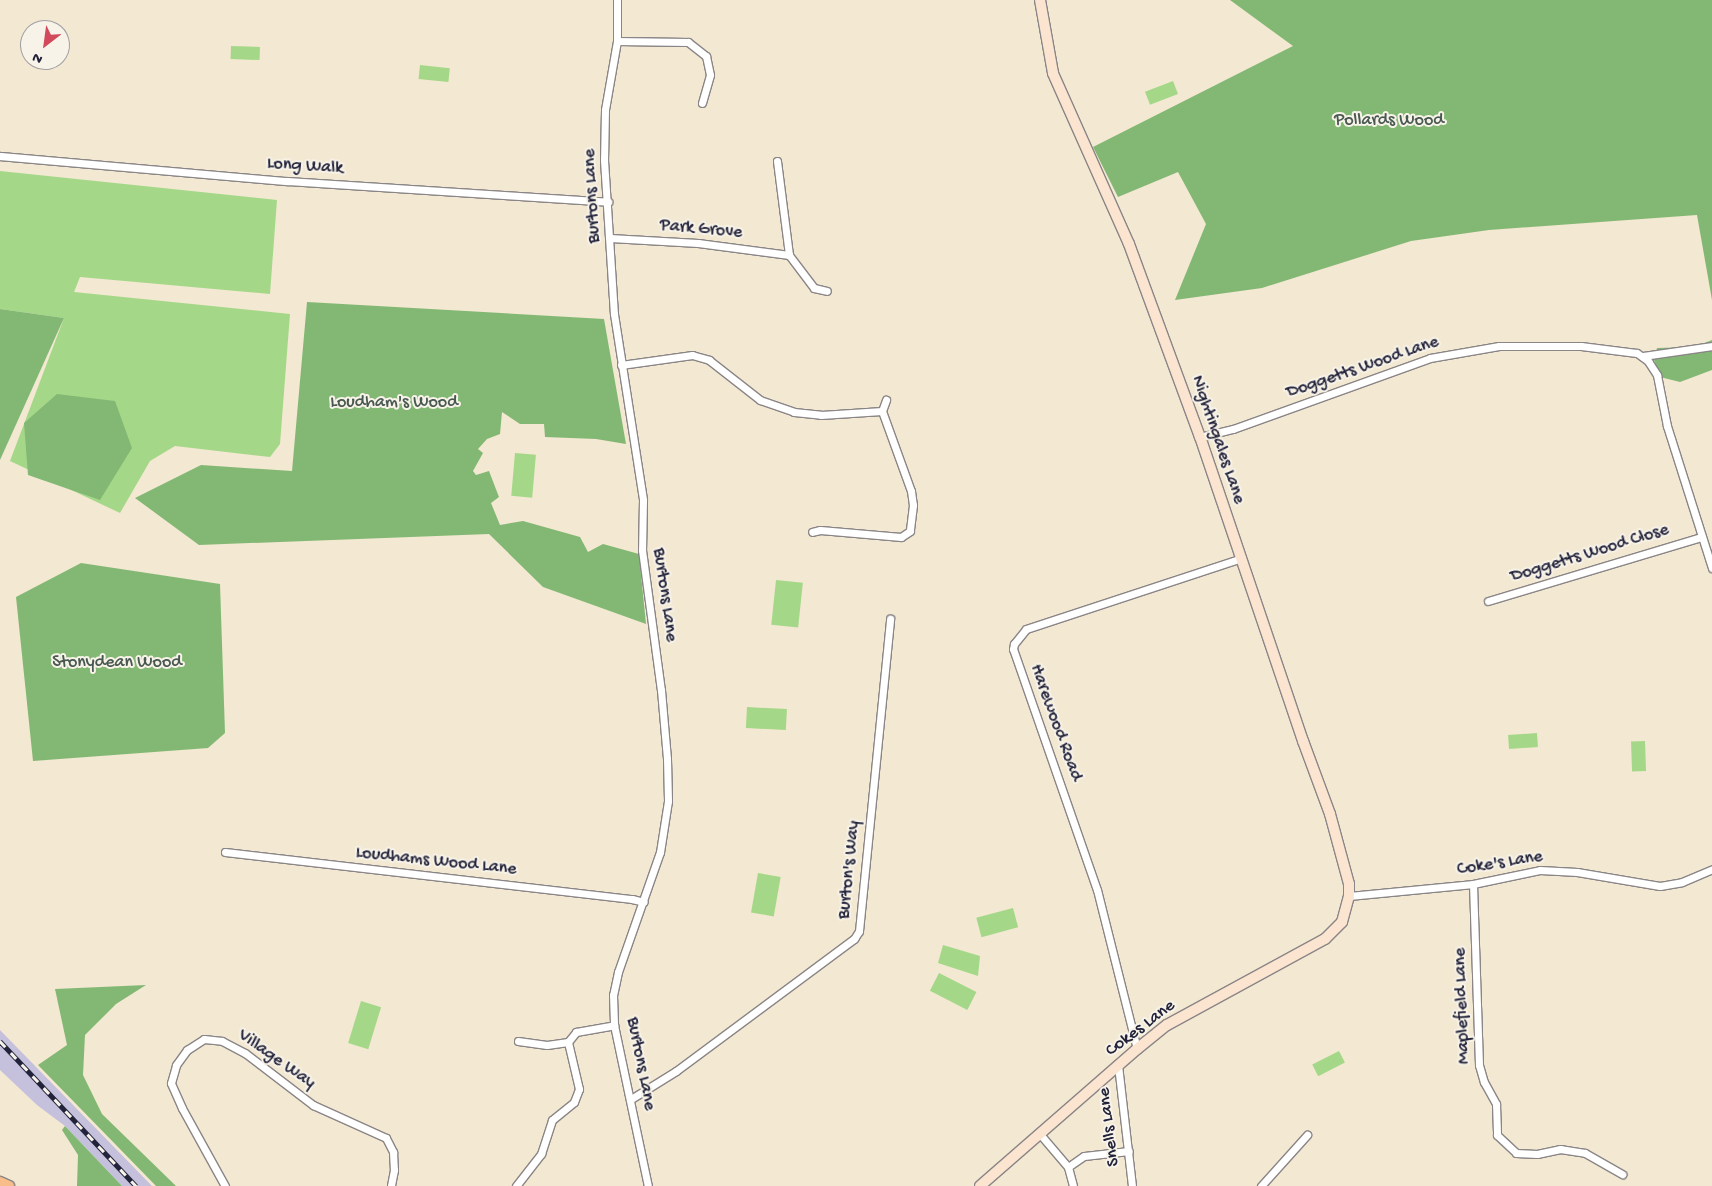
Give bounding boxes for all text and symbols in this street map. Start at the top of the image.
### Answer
north arrow [20,20,70,70]
text: N [30,48,46,67]
park label: Pollards Wood [1334,110,1444,132]
street label: Burtons Lane [580,148,606,244]
street label: Long Walk [266,154,344,180]
street label: Park Grove [659,216,743,244]
street label: Doggetts Wood Lane [1284,332,1442,404]
street label: Nightingales Lane [1185,373,1249,507]
park label: Loudham's Wood [330,392,458,414]
street label: Doggetts Wood Close [1508,520,1672,588]
street label: Burtons Lane [647,547,681,643]
park label: Stonydean Wood [52,652,182,674]
street label: Harewood Road [1024,662,1086,784]
street label: Burton's Way [834,820,866,920]
street label: Loudhams Wood Lane [355,843,517,881]
street label: Coke's Lane [1456,847,1544,881]
street label: Maplefield Lane [1450,947,1476,1065]
street label: Cokes Lane [1102,996,1180,1062]
street label: Burtons Lane [620,1016,660,1112]
street label: Village Way [233,1025,319,1095]
street label: Snells Lane [1094,1086,1126,1168]

